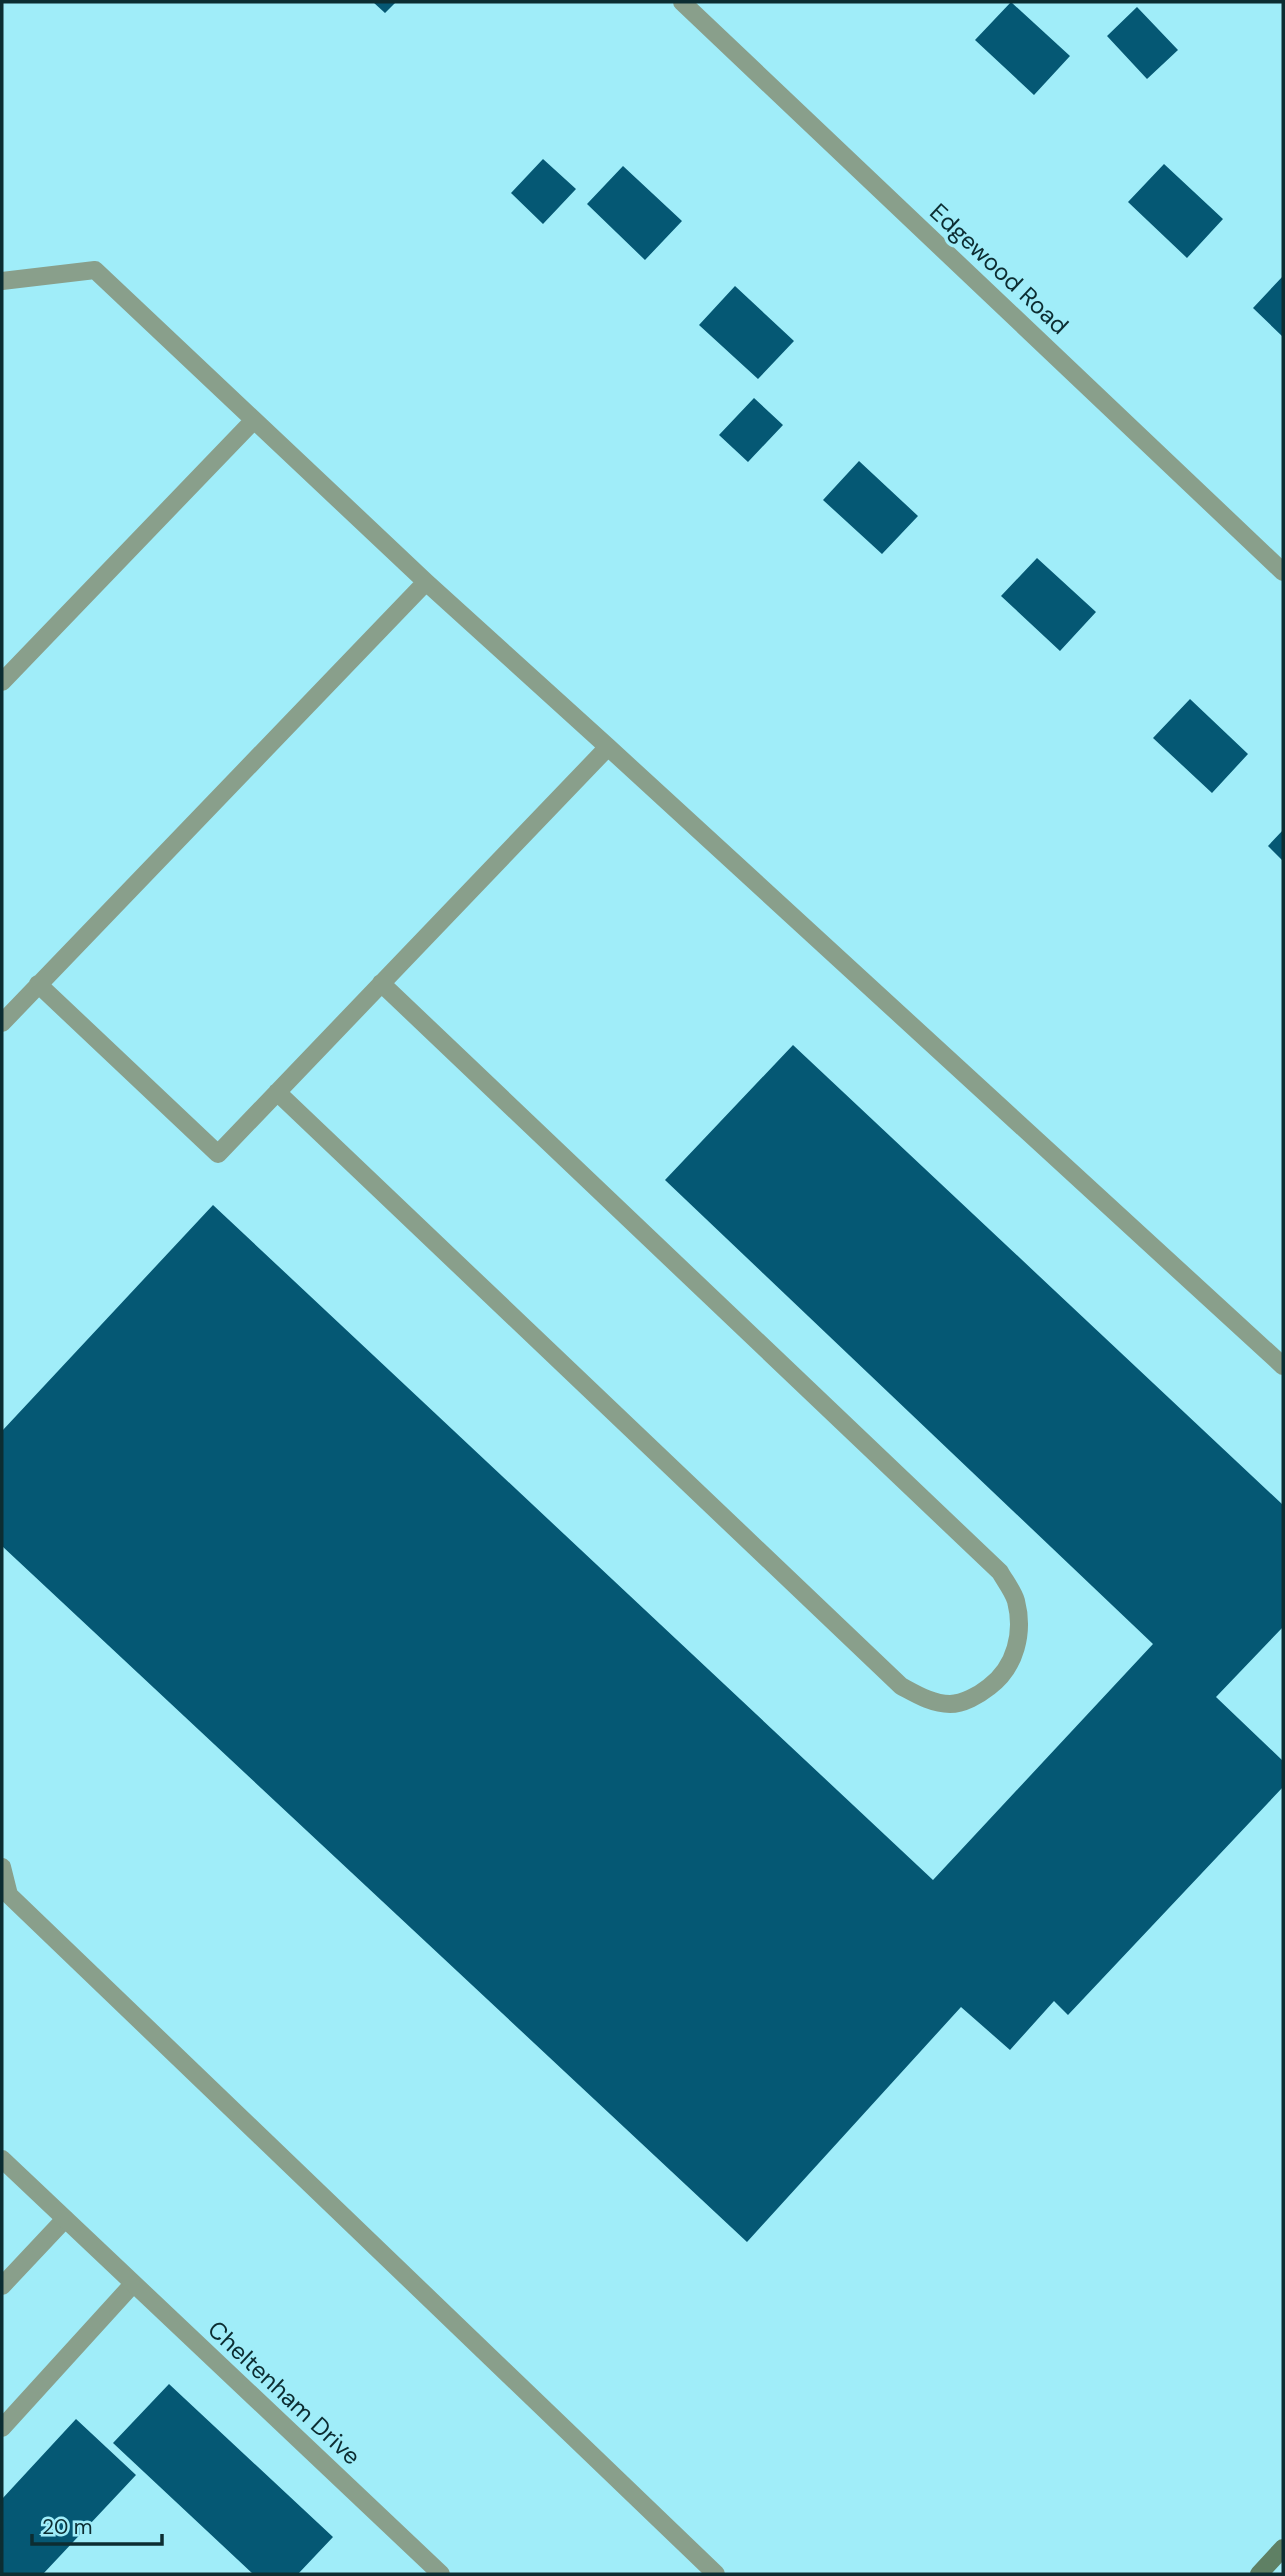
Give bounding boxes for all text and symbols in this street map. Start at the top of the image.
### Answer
street label: Edgewood Road [924,196,1075,341]
street label: Cheltenham Drive [201,2314,367,2471]
scale bar [32,2502,161,2546]
text: 20 m [42,2513,93,2541]

